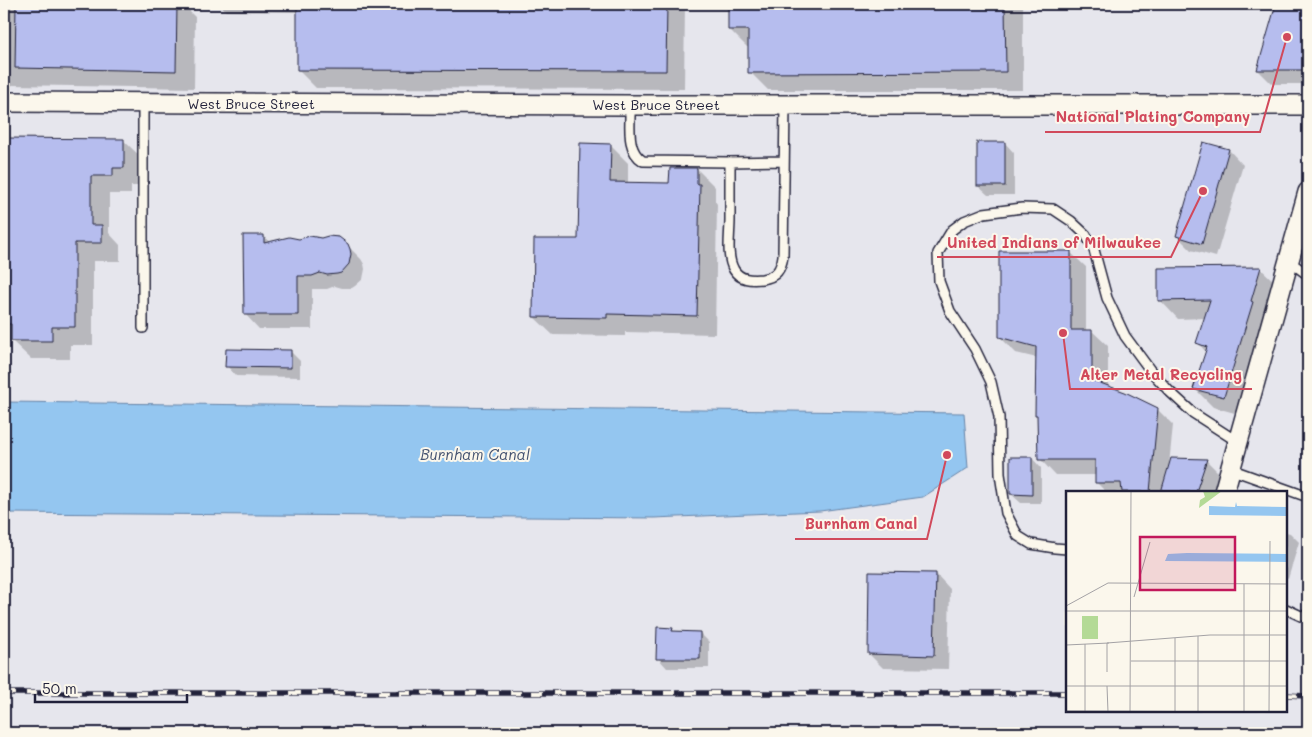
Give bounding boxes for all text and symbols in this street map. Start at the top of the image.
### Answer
street label: West Bruce Street [187,94,315,113]
street label: West Bruce Street [592,95,720,114]
callout: National Plating Company [1045,102,1260,132]
text: National Plating Company [1056,106,1250,126]
callout: United Indians of Milwaukee [937,227,1171,257]
text: United Indians of Milwaukee [947,232,1161,252]
callout: Alter Metal Recycling [1070,359,1252,389]
text: Alter Metal Recycling [1080,364,1242,384]
water label: Burnham Canal [420,444,530,464]
inset map [1066,491,1287,712]
callout: Burnham Canal [795,509,927,539]
text: Burnham Canal [805,513,917,533]
scale bar [35,672,188,704]
text: 50 m [42,678,77,698]

